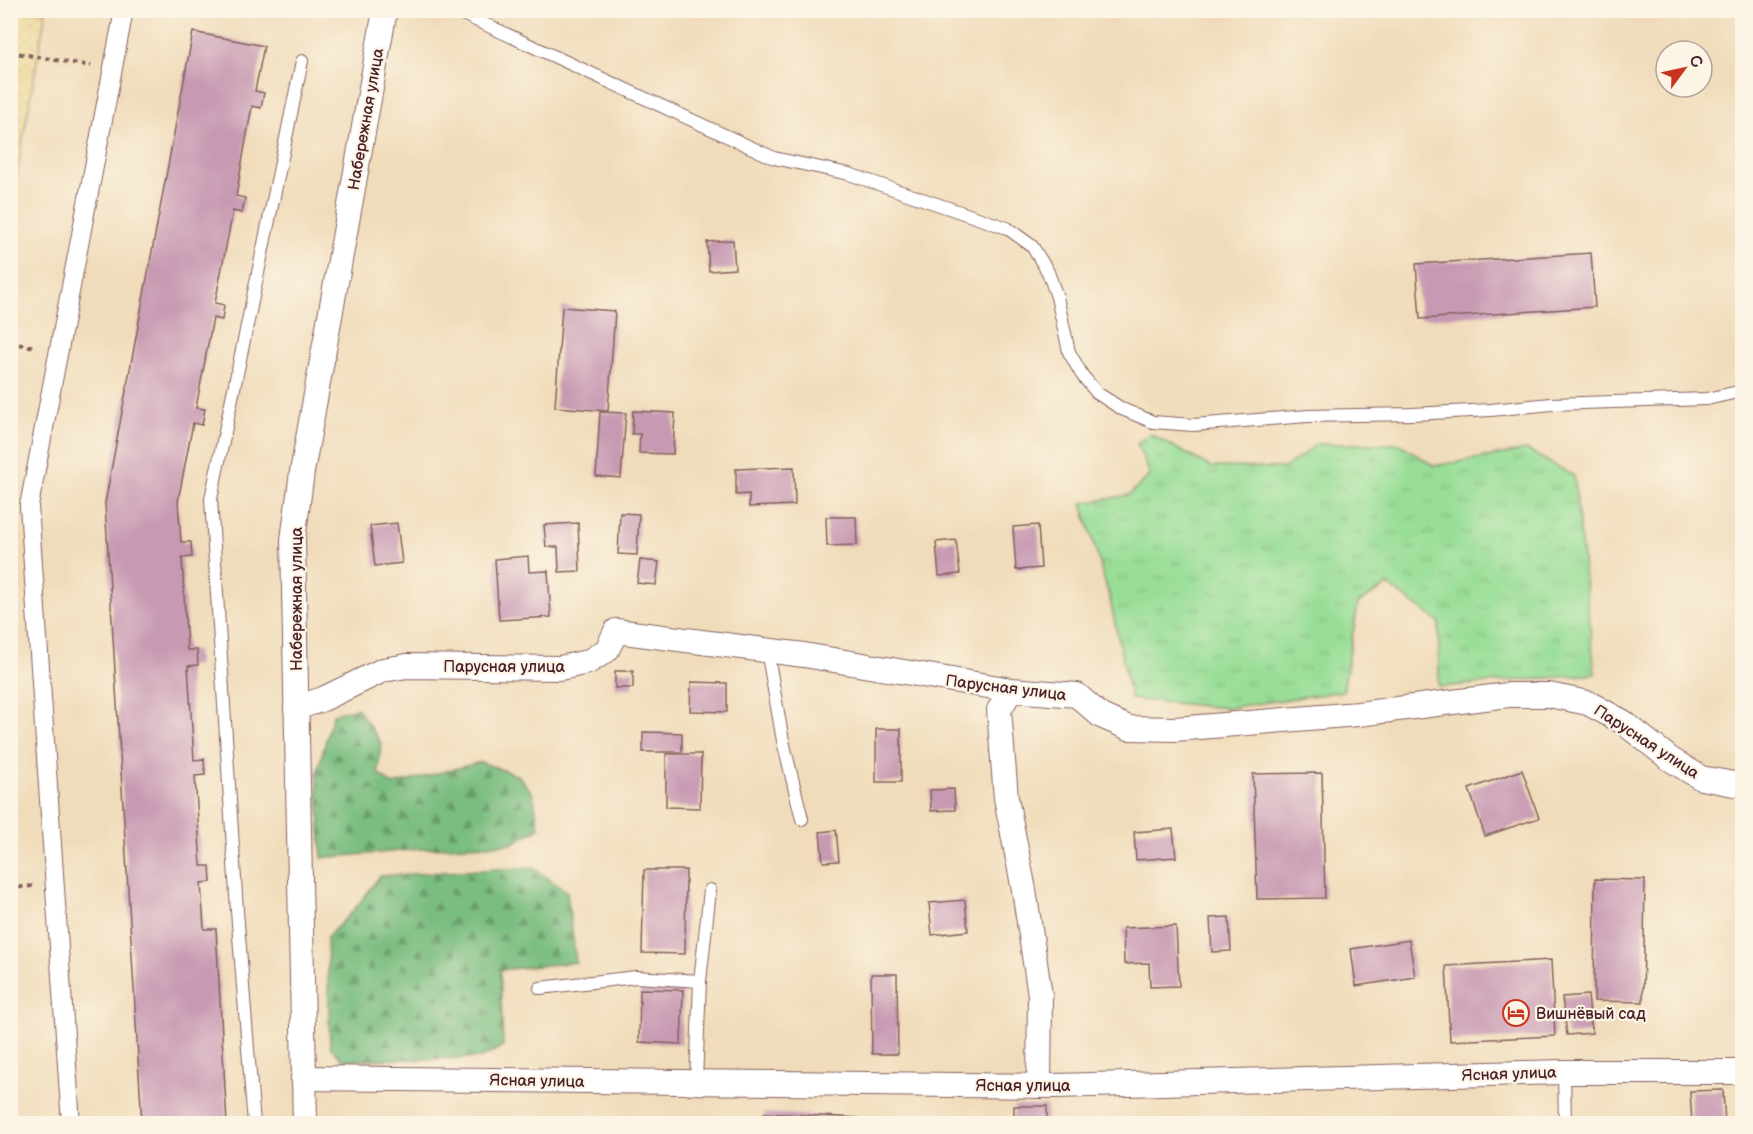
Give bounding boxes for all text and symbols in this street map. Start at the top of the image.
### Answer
north arrow [1654,39,1714,99]
street label: Набережная улица [345,46,388,192]
text: С [1684,52,1706,71]
street label: Набережная улица [288,526,307,671]
street label: Парусная улица [443,658,565,677]
street label: Парусная улица [944,672,1068,705]
street label: Парусная улица [1590,701,1703,784]
hotel icon: Вишнёвый сад [1501,998,1531,1028]
place label: Вишнёвый сад [1536,1005,1646,1024]
street label: Ясная улица [1461,1063,1557,1086]
street label: Ясная улица [489,1071,585,1092]
street label: Ясная улица [975,1077,1071,1096]

